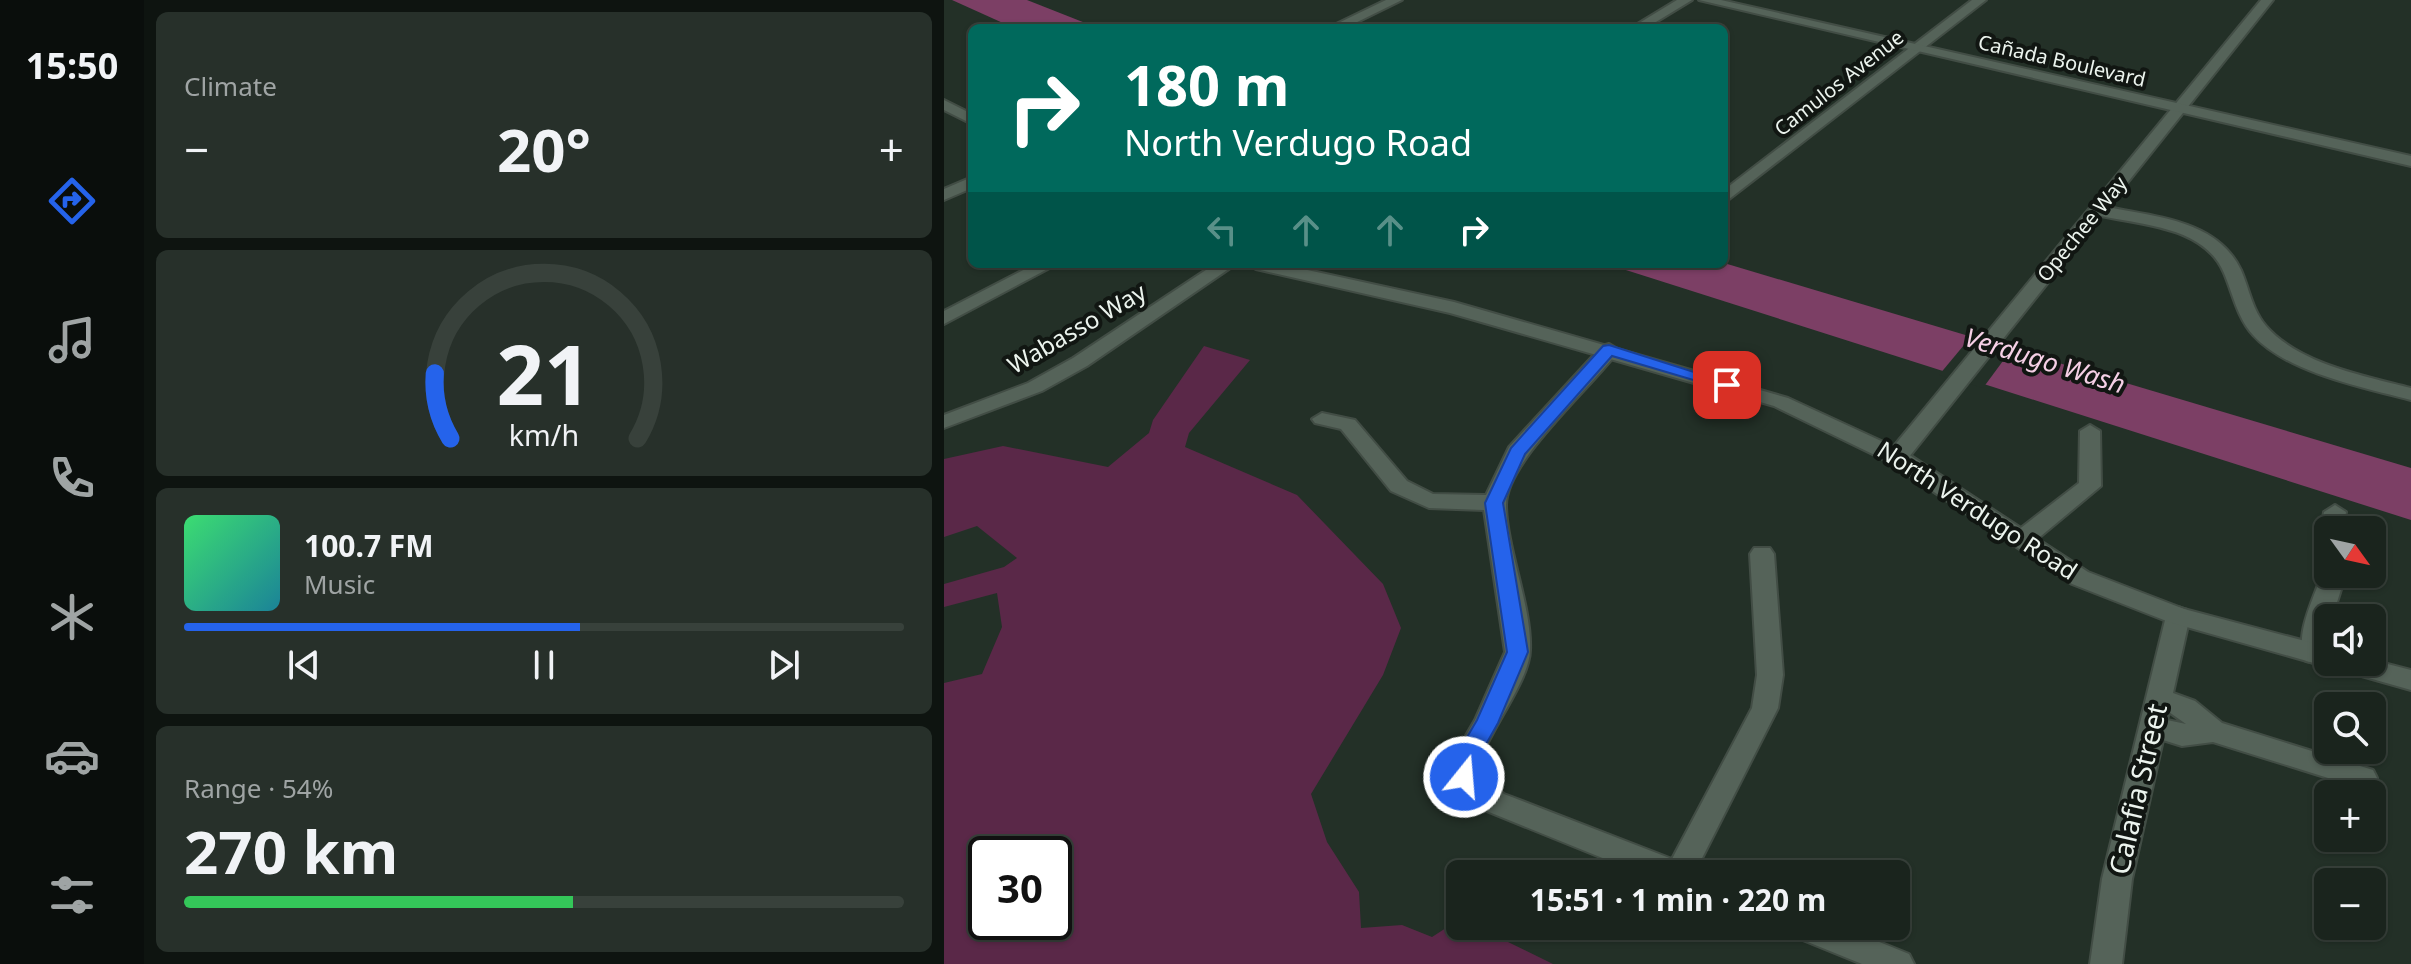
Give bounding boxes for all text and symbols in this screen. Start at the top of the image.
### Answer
street label: Camulos Avenue [1768,24,1909,142]
street label: Cañada Boulevard [1976,28,2149,93]
text: 15:50 [26,41,118,90]
text: 180 m [1124,46,1289,122]
icon: right [992,56,1096,160]
text: Climate [184,68,277,104]
text: 20° [497,108,591,190]
text: North Verdugo Road [1124,118,1472,167]
text: − [184,119,209,179]
text: + [879,119,904,179]
street label: Opechee Way [2031,170,2133,287]
icon: directions [44,173,100,229]
icon: left [1200,208,1244,252]
icon: ahead [1284,208,1328,252]
icon: ahead [1368,208,1412,252]
icon: right [1452,208,1496,252]
street label: Wabasso Way [1001,274,1152,381]
icon: music [44,312,100,368]
text: 21 [496,316,592,429]
water label: Verdugo Wash [1961,319,2130,402]
pin [1693,351,1761,419]
icon: arrive [1705,363,1749,407]
text: km/h [509,415,579,454]
street label: North Verdugo Road [1872,433,2084,587]
icon: phone [44,450,100,506]
north arrow [2314,516,2386,588]
map controls [2314,516,2386,940]
text: 100.7 FM [304,525,434,566]
text: Music [304,566,375,602]
icon: climate [44,589,100,645]
button: sound [2314,604,2386,676]
icon: previous [282,643,326,687]
icon: pause [522,643,566,687]
icon: next [762,643,806,687]
button: search [2314,692,2386,764]
street label: Calafia Street [2099,700,2175,878]
icon: car [44,728,100,784]
position arrow [1422,735,1506,819]
text: Range · 54% [184,770,333,806]
button: + [2314,780,2386,852]
text: 270 km [184,810,398,892]
speed limit sign: 30 [968,836,1072,940]
icon: filters [44,867,100,923]
button: − [2314,868,2386,940]
text: 15:51 · 1 min · 220 m [1530,879,1826,920]

